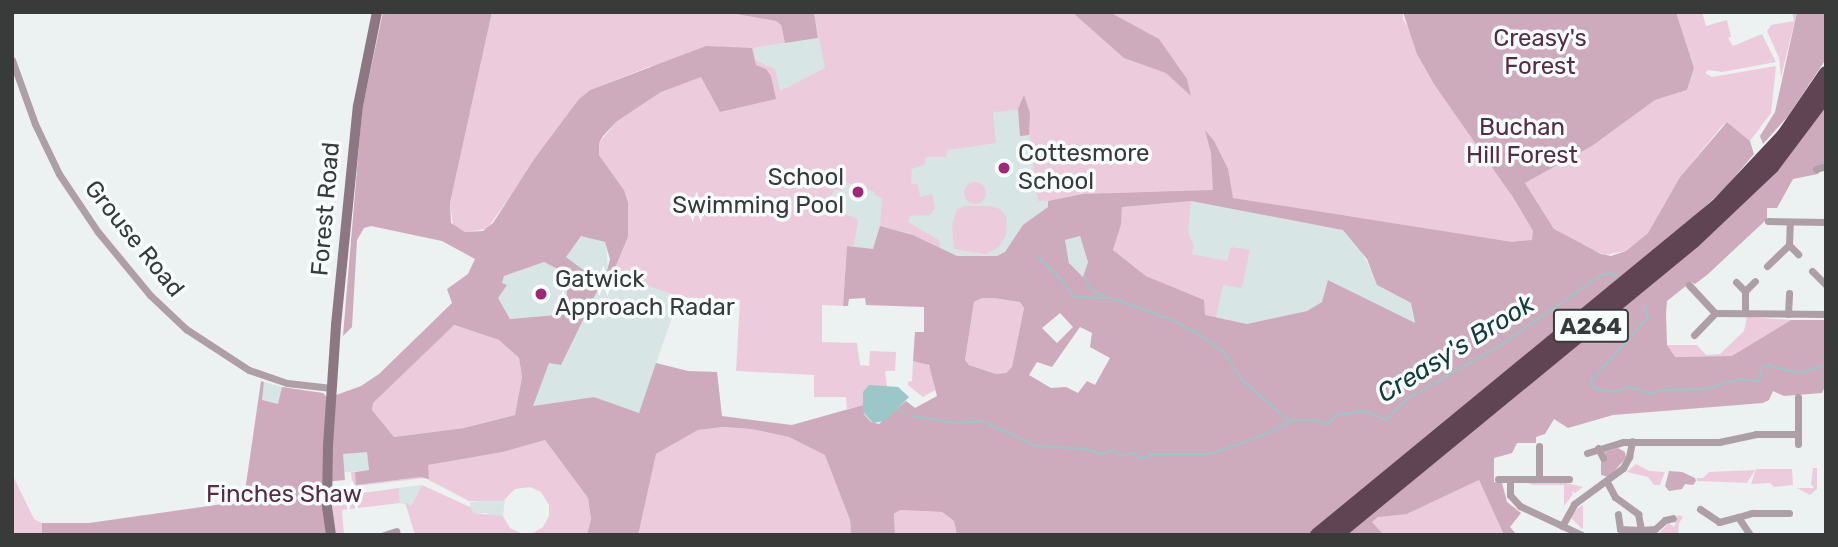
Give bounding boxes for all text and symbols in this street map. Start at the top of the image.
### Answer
park label: Creasy's Forest [1493,25,1587,81]
park label: Buchan Hill Forest [1466,114,1578,170]
place label: Cottesmore School [1018,140,1150,196]
street label: Forest Road [306,141,346,277]
marker: Cottesmore School [996,160,1012,176]
place label: School Swimming Pool [672,164,844,220]
street label: Grouse Road [78,175,190,303]
marker: School Swimming Pool [850,184,866,200]
place label: Gatwick Approach Radar [555,266,735,322]
marker: Gatwick Approach Radar [533,286,549,302]
water label: Creasy's Brook [1372,288,1540,410]
road number: A264 [1552,306,1630,346]
park label: Finches Shaw [206,481,362,509]

